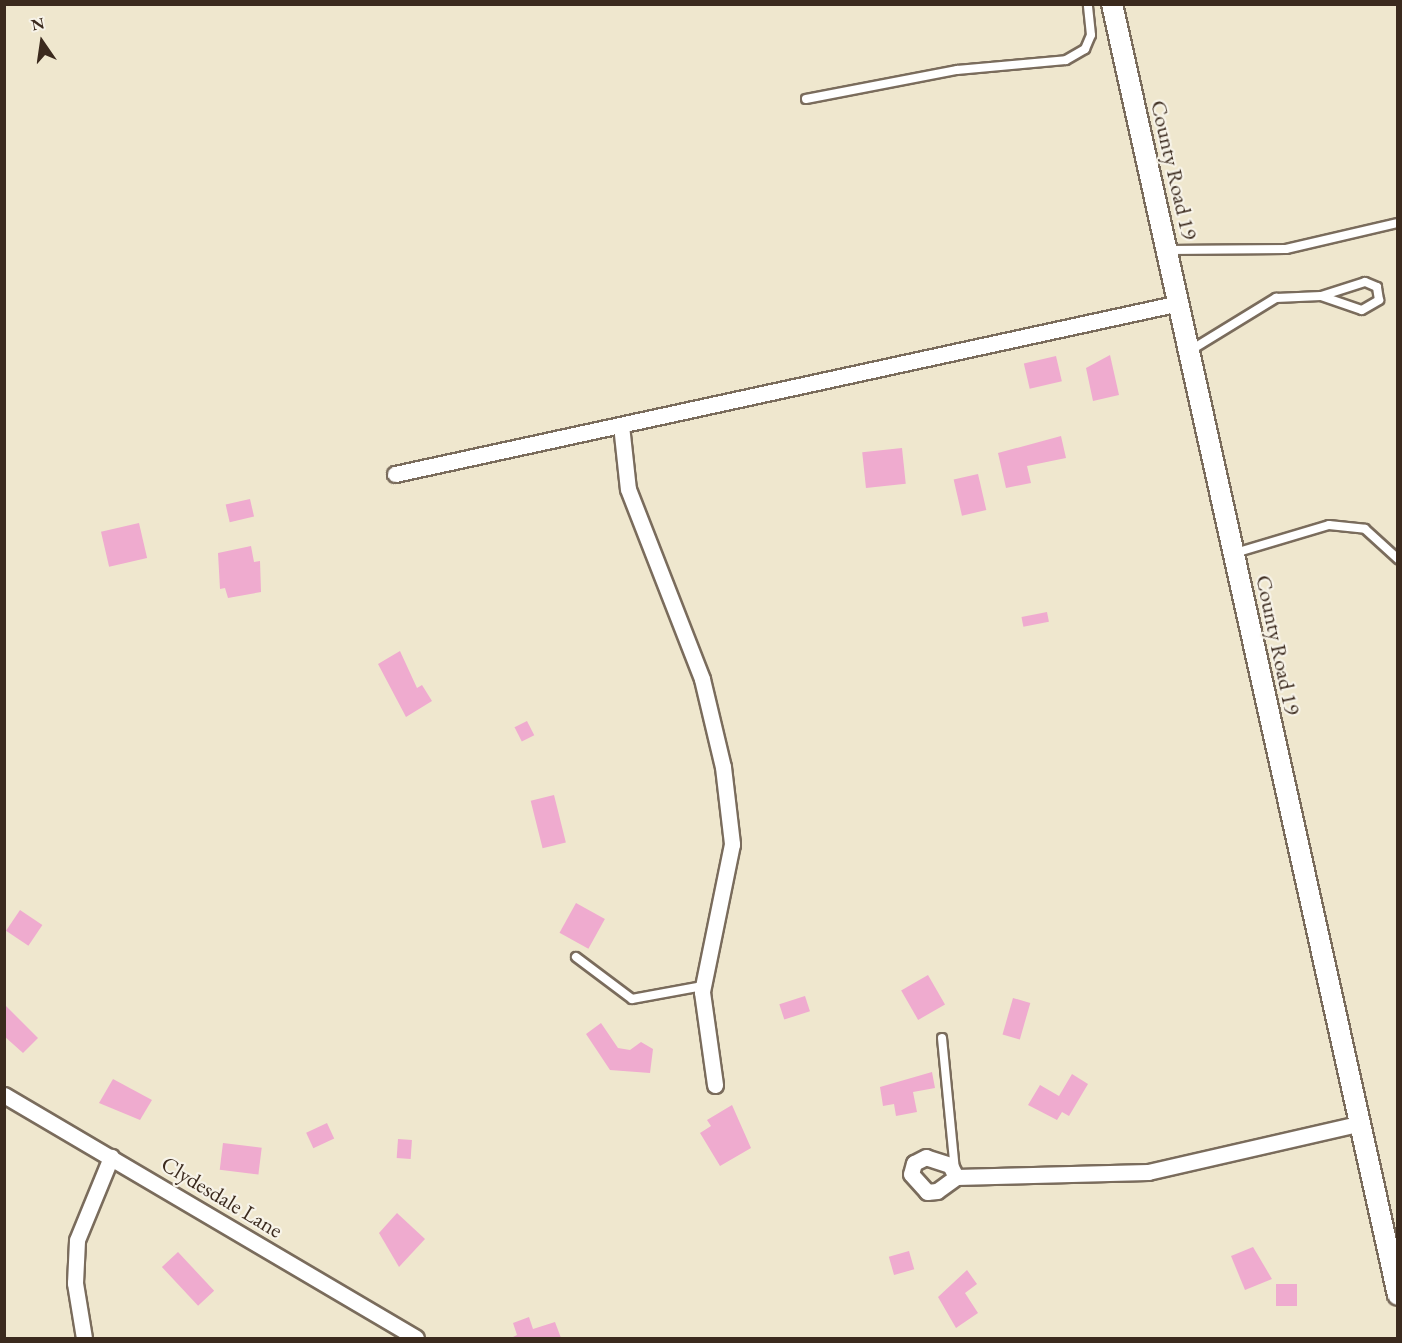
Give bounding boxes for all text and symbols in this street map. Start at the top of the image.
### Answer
north arrow [12,12,72,72]
text: N [29,12,47,36]
street label: County Road 19 [1145,98,1203,242]
street label: County Road 19 [1250,573,1306,717]
street label: Clydesdale Lane [157,1150,287,1244]

